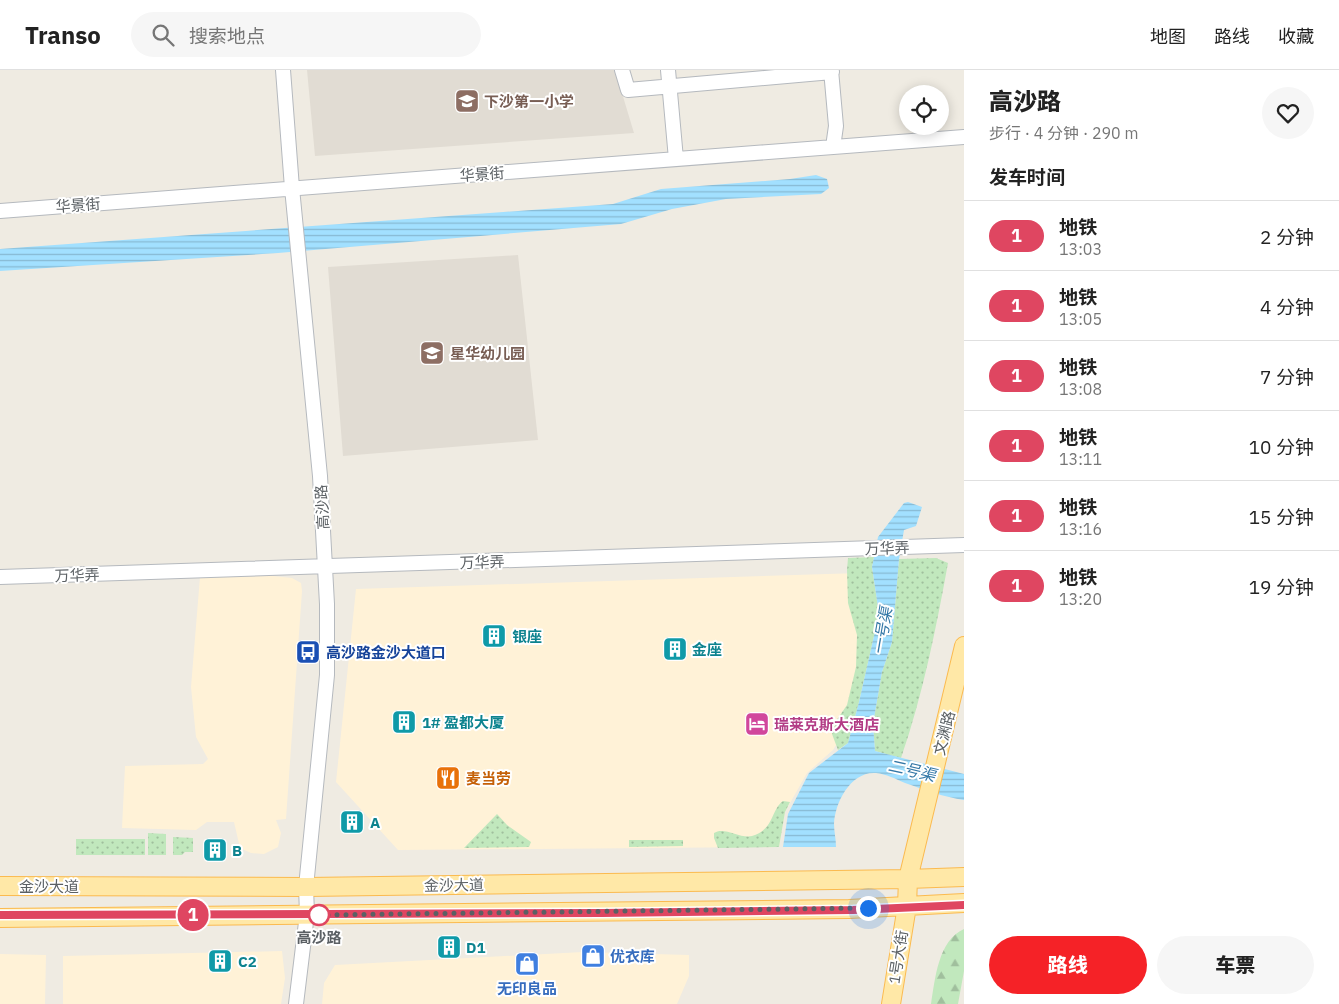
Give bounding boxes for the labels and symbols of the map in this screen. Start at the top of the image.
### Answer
school or university icon: 下沙第一小学 [454,88,480,114]
place label: 下沙第一小学 [484,92,574,111]
street label: 华景街 [459,163,505,185]
street label: 华景街 [55,194,101,216]
school or university icon: 星华幼儿园 [419,340,445,366]
place label: 星华幼儿园 [450,344,525,363]
street label: 高沙路 [311,484,333,530]
street label: 万华弄 [864,538,910,558]
street label: 万华弄 [459,552,505,572]
street label: 万华弄 [54,565,100,585]
water label: 一号渠 [868,604,896,656]
building icon: 银座 [481,623,507,649]
place label: 银座 [512,627,542,646]
building icon: 金座 [662,636,688,662]
bus stop icon: 高沙路金沙大道口 [295,639,321,665]
place label: 金座 [692,640,722,659]
place label: 高沙路金沙大道口 [326,643,446,662]
building icon: 1# 盈都大厦 [391,709,417,735]
street label: 文渊路 [929,709,959,757]
hotel icon: 瑞莱克斯大酒店 [744,711,770,737]
place label: 1# 盈都大厦 [422,713,504,732]
place label: 瑞莱克斯大酒店 [774,715,879,734]
water label: 二号渠 [886,755,940,786]
restaurant icon: 麦当劳 [435,765,461,791]
place label: 麦当劳 [466,769,511,788]
building icon: A [339,809,365,835]
place label: A [370,813,380,832]
building icon: B [202,837,228,863]
place label: B [232,841,242,860]
street label: 金沙大道 [424,875,484,895]
street label: 金沙大道 [19,877,79,896]
your location [856,896,881,921]
line badge: 1 [177,899,209,931]
marker: 高沙路 [308,904,330,926]
place label: 高沙路 [296,928,342,947]
street label: 1号大街 [884,929,912,985]
building icon: D1 [436,934,462,960]
place label: D1 [466,938,485,957]
shop icon: 优衣库 [580,943,606,969]
place label: 优衣库 [610,947,655,966]
building icon: C2 [207,948,233,974]
shop icon: 无印良品 [514,951,540,977]
place label: C2 [238,952,257,971]
place label: 无印良品 [497,979,557,998]

